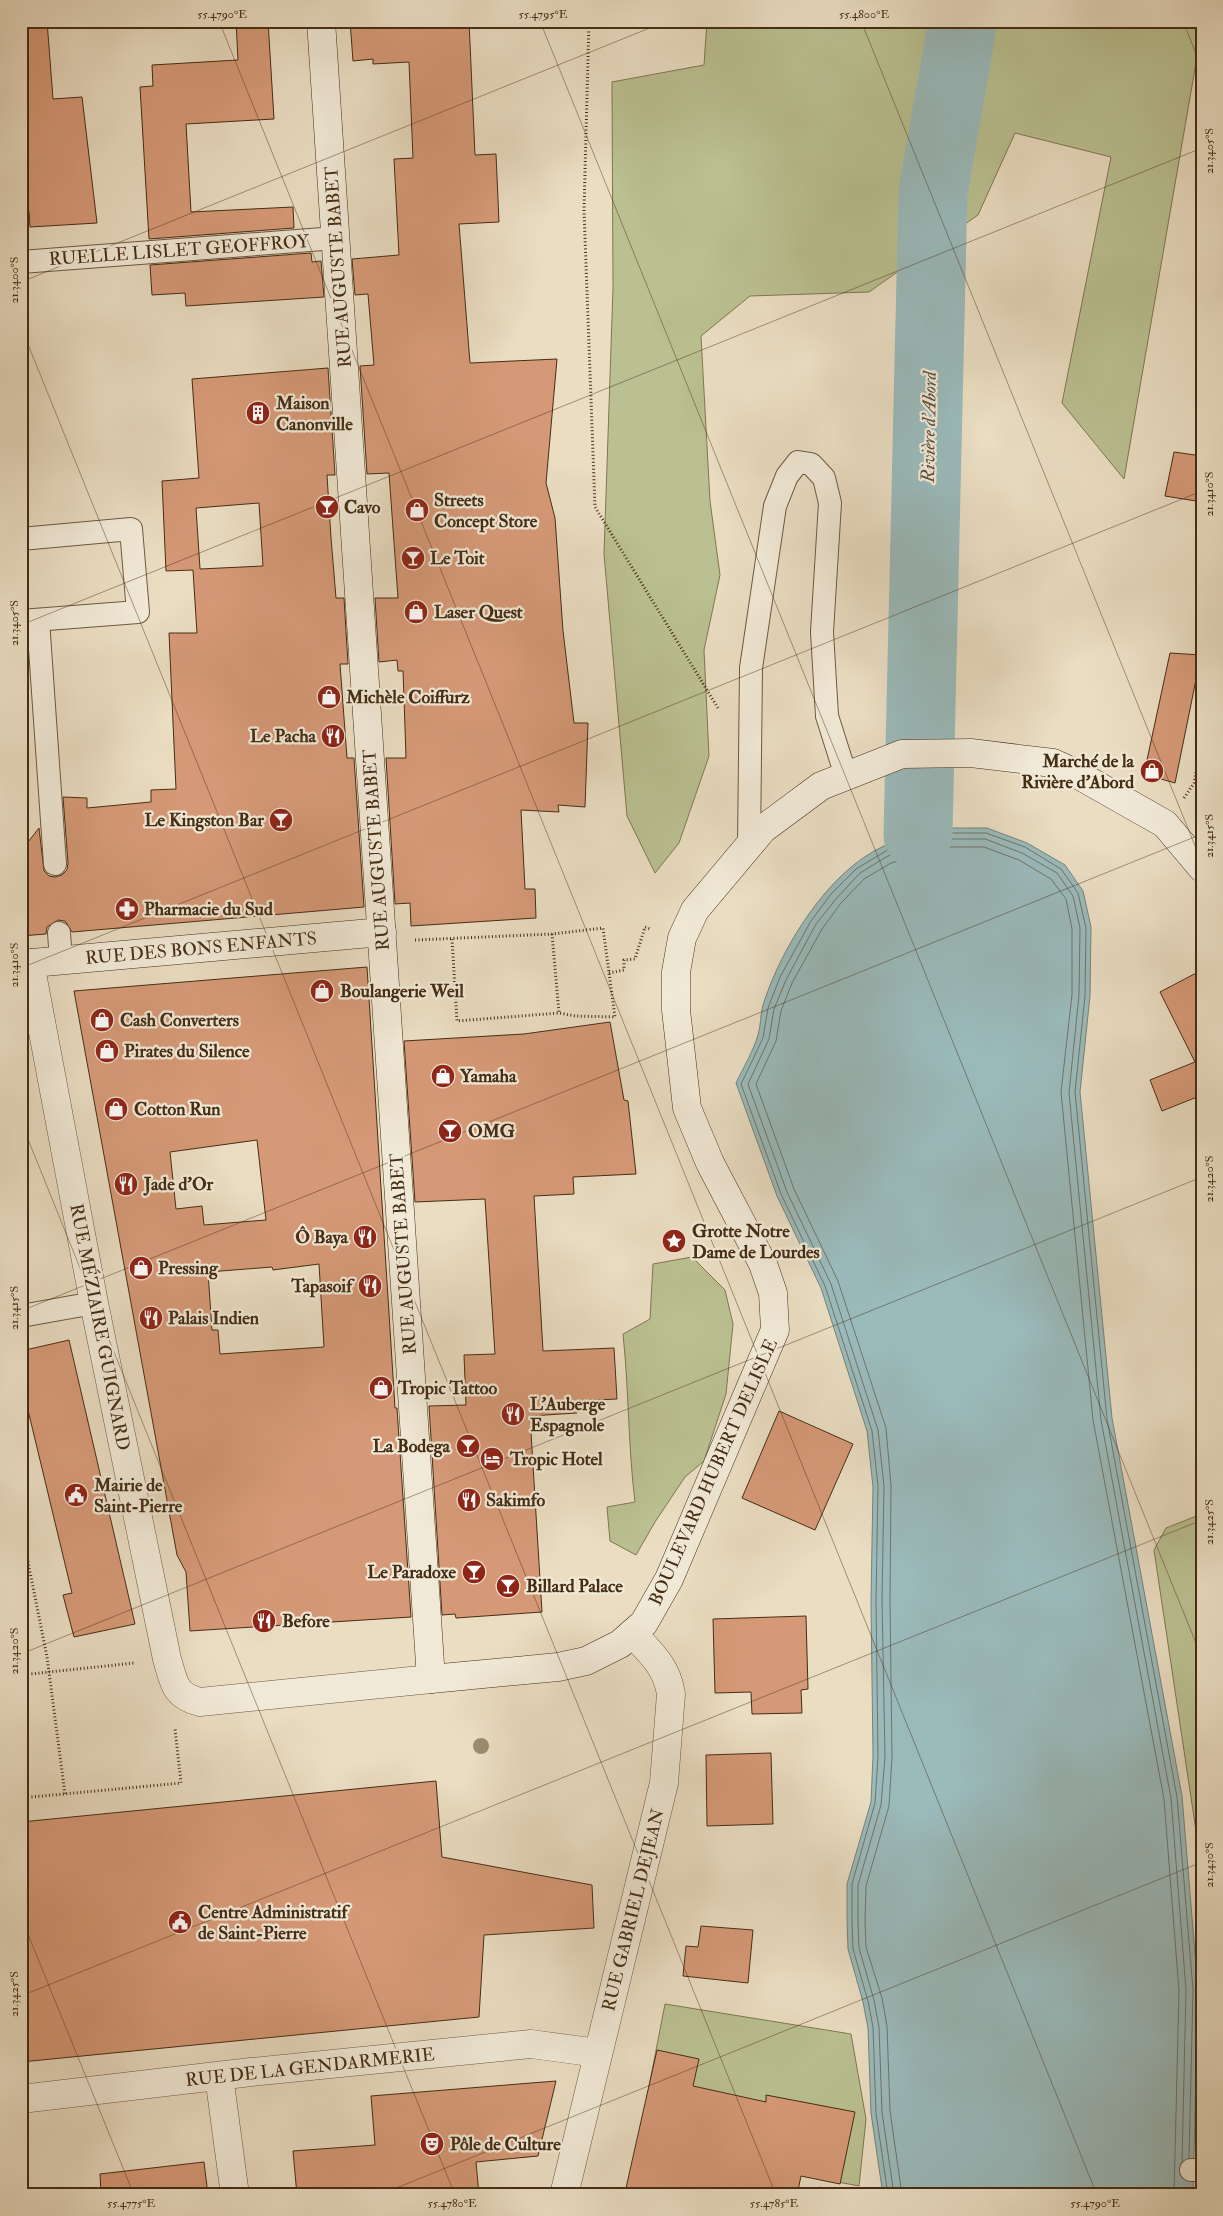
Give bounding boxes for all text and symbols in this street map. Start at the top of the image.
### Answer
text: 55.4790°E [197,7,247,22]
text: 55.4795°E [519,7,568,22]
text: 55.4800°E [839,7,889,22]
text: 21.3405°S [1202,128,1217,174]
street label: RUE AUGUSTE BABET [320,165,357,368]
street label: RUELLE LISLET GEOFFROY [48,230,311,271]
text: 21.3400°S [7,257,22,303]
water label: Rivière d'Abord [916,370,942,484]
place label: Maison Canonville [275,392,353,436]
building icon: Maison Canonville [245,400,271,426]
text: 21.3410°S [1202,471,1217,517]
place label: Streets Concept Store [434,489,538,533]
bar icon: Cavo [314,494,340,520]
place label: Cavo [344,496,381,519]
shop icon: Streets Concept Store [404,497,430,523]
bar icon: Le Toit [400,545,426,571]
place label: Le Toit [430,547,485,570]
shop icon: Laser Quest [403,599,429,625]
text: 21.3405°S [7,600,22,646]
place label: Laser Quest [434,601,523,624]
shop icon: Michèle Coiffurz [316,684,342,710]
place label: Michèle Coiffurz [345,686,470,709]
restaurant icon: Le Pacha [320,723,346,749]
place label: Le Pacha [250,725,317,748]
street label: RUE AUGUSTE BABET [358,748,395,951]
place label: Marché de la Rivière d’Abord [1021,750,1135,794]
shop icon: Marché de la Rivière d’Abord [1139,758,1165,784]
bar icon: Le Kingston Bar [268,807,294,833]
place label: Le Kingston Bar [145,809,264,832]
text: 21.3415°S [1202,814,1217,858]
pharmacy icon: Pharmacie du Sud [114,896,140,922]
place label: Pharmacie du Sud [144,898,273,921]
street label: RUE DES BONS ENFANTS [84,927,318,970]
text: 21.3410°S [7,942,22,988]
shop icon: Boulangerie Weil [309,978,335,1004]
place label: Boulangerie Weil [340,980,464,1003]
shop icon: Cash Converters [89,1007,115,1033]
place label: Cash Converters [120,1009,239,1032]
shop icon: Pirates du Silence [94,1038,120,1064]
place label: Pirates du Silence [124,1040,250,1063]
shop icon: Yamaha [430,1063,456,1089]
place label: Yamaha [459,1065,517,1088]
shop icon: Cotton Run [103,1096,129,1122]
place label: Cotton Run [134,1098,221,1121]
bar icon: OMG [437,1118,463,1144]
place label: OMG [468,1120,515,1143]
street label: RUE AUGUSTE BABET [385,1152,422,1355]
text: 21.3420°S [1202,1156,1217,1202]
restaurant icon: Jade d'Or [113,1171,139,1197]
place label: Jade d'Or [143,1173,214,1196]
street label: RUE MÉZIAIRE GUIGNARD [64,1202,135,1452]
place label: Grotte Notre Dame de Lourdes [692,1220,820,1264]
restaurant icon: Ô Baya [352,1224,378,1250]
place label: Ô Baya [295,1225,349,1249]
place icon: Grotte Notre Dame de Lourdes [661,1228,687,1254]
shop icon: Pressing [128,1255,154,1281]
place label: Pressing [158,1257,219,1280]
restaurant icon: Tapasoif [357,1273,383,1299]
place label: Tapasoif [290,1275,355,1298]
text: 21.3415°S [7,1286,22,1330]
restaurant icon: Palais Indien [138,1305,164,1331]
place label: Palais Indien [168,1307,260,1330]
street label: BOULEVARD HUBERT DELISLE [644,1335,783,1609]
shop icon: Tropic Tattoo [368,1375,394,1401]
place label: Tropic Tattoo [397,1377,498,1400]
place label: L'Auberge Espagnole [530,1393,606,1437]
restaurant icon: L'Auberge Espagnole [500,1401,526,1427]
bar icon: La Bodega [455,1433,481,1459]
place label: La Bodega [373,1435,451,1458]
hotel icon: Tropic Hotel [479,1446,505,1472]
place label: Tropic Hotel [509,1448,603,1471]
place label: Mairie de Saint-Pierre [93,1474,183,1518]
public building icon: Mairie de Saint-Pierre [63,1482,89,1508]
restaurant icon: Sakimfo [456,1487,482,1513]
place label: Sakimfo [486,1489,546,1512]
text: 21.3425°S [1202,1499,1217,1545]
bar icon: Le Paradoxe [461,1559,487,1585]
place label: Le Paradoxe [367,1561,456,1584]
bar icon: Billard Palace [495,1573,521,1599]
place label: Billard Palace [526,1575,623,1598]
restaurant icon: Before [251,1608,277,1634]
place label: Before [282,1610,330,1633]
text: 21.3420°S [7,1628,22,1674]
street label: RUE GABRIEL DEJEAN [597,1807,670,2014]
text: 21.3430°S [1202,1842,1217,1888]
place label: Centre Administratif de Saint-Pierre [198,1901,351,1945]
public building icon: Centre Administratif de Saint-Pierre [167,1909,193,1935]
text: 21.3425°S [7,1971,22,2017]
street label: RUE DE LA GENDARMERIE [184,2043,436,2092]
theatre icon: Pôle de Culture [419,2131,445,2157]
place label: Pôle de Culture [450,2133,561,2156]
text: 55.4775°E [107,2196,155,2211]
text: 55.4780°E [427,2196,477,2211]
text: 55.4785°E [750,2196,799,2211]
text: 55.4790°E [1070,2196,1120,2211]

